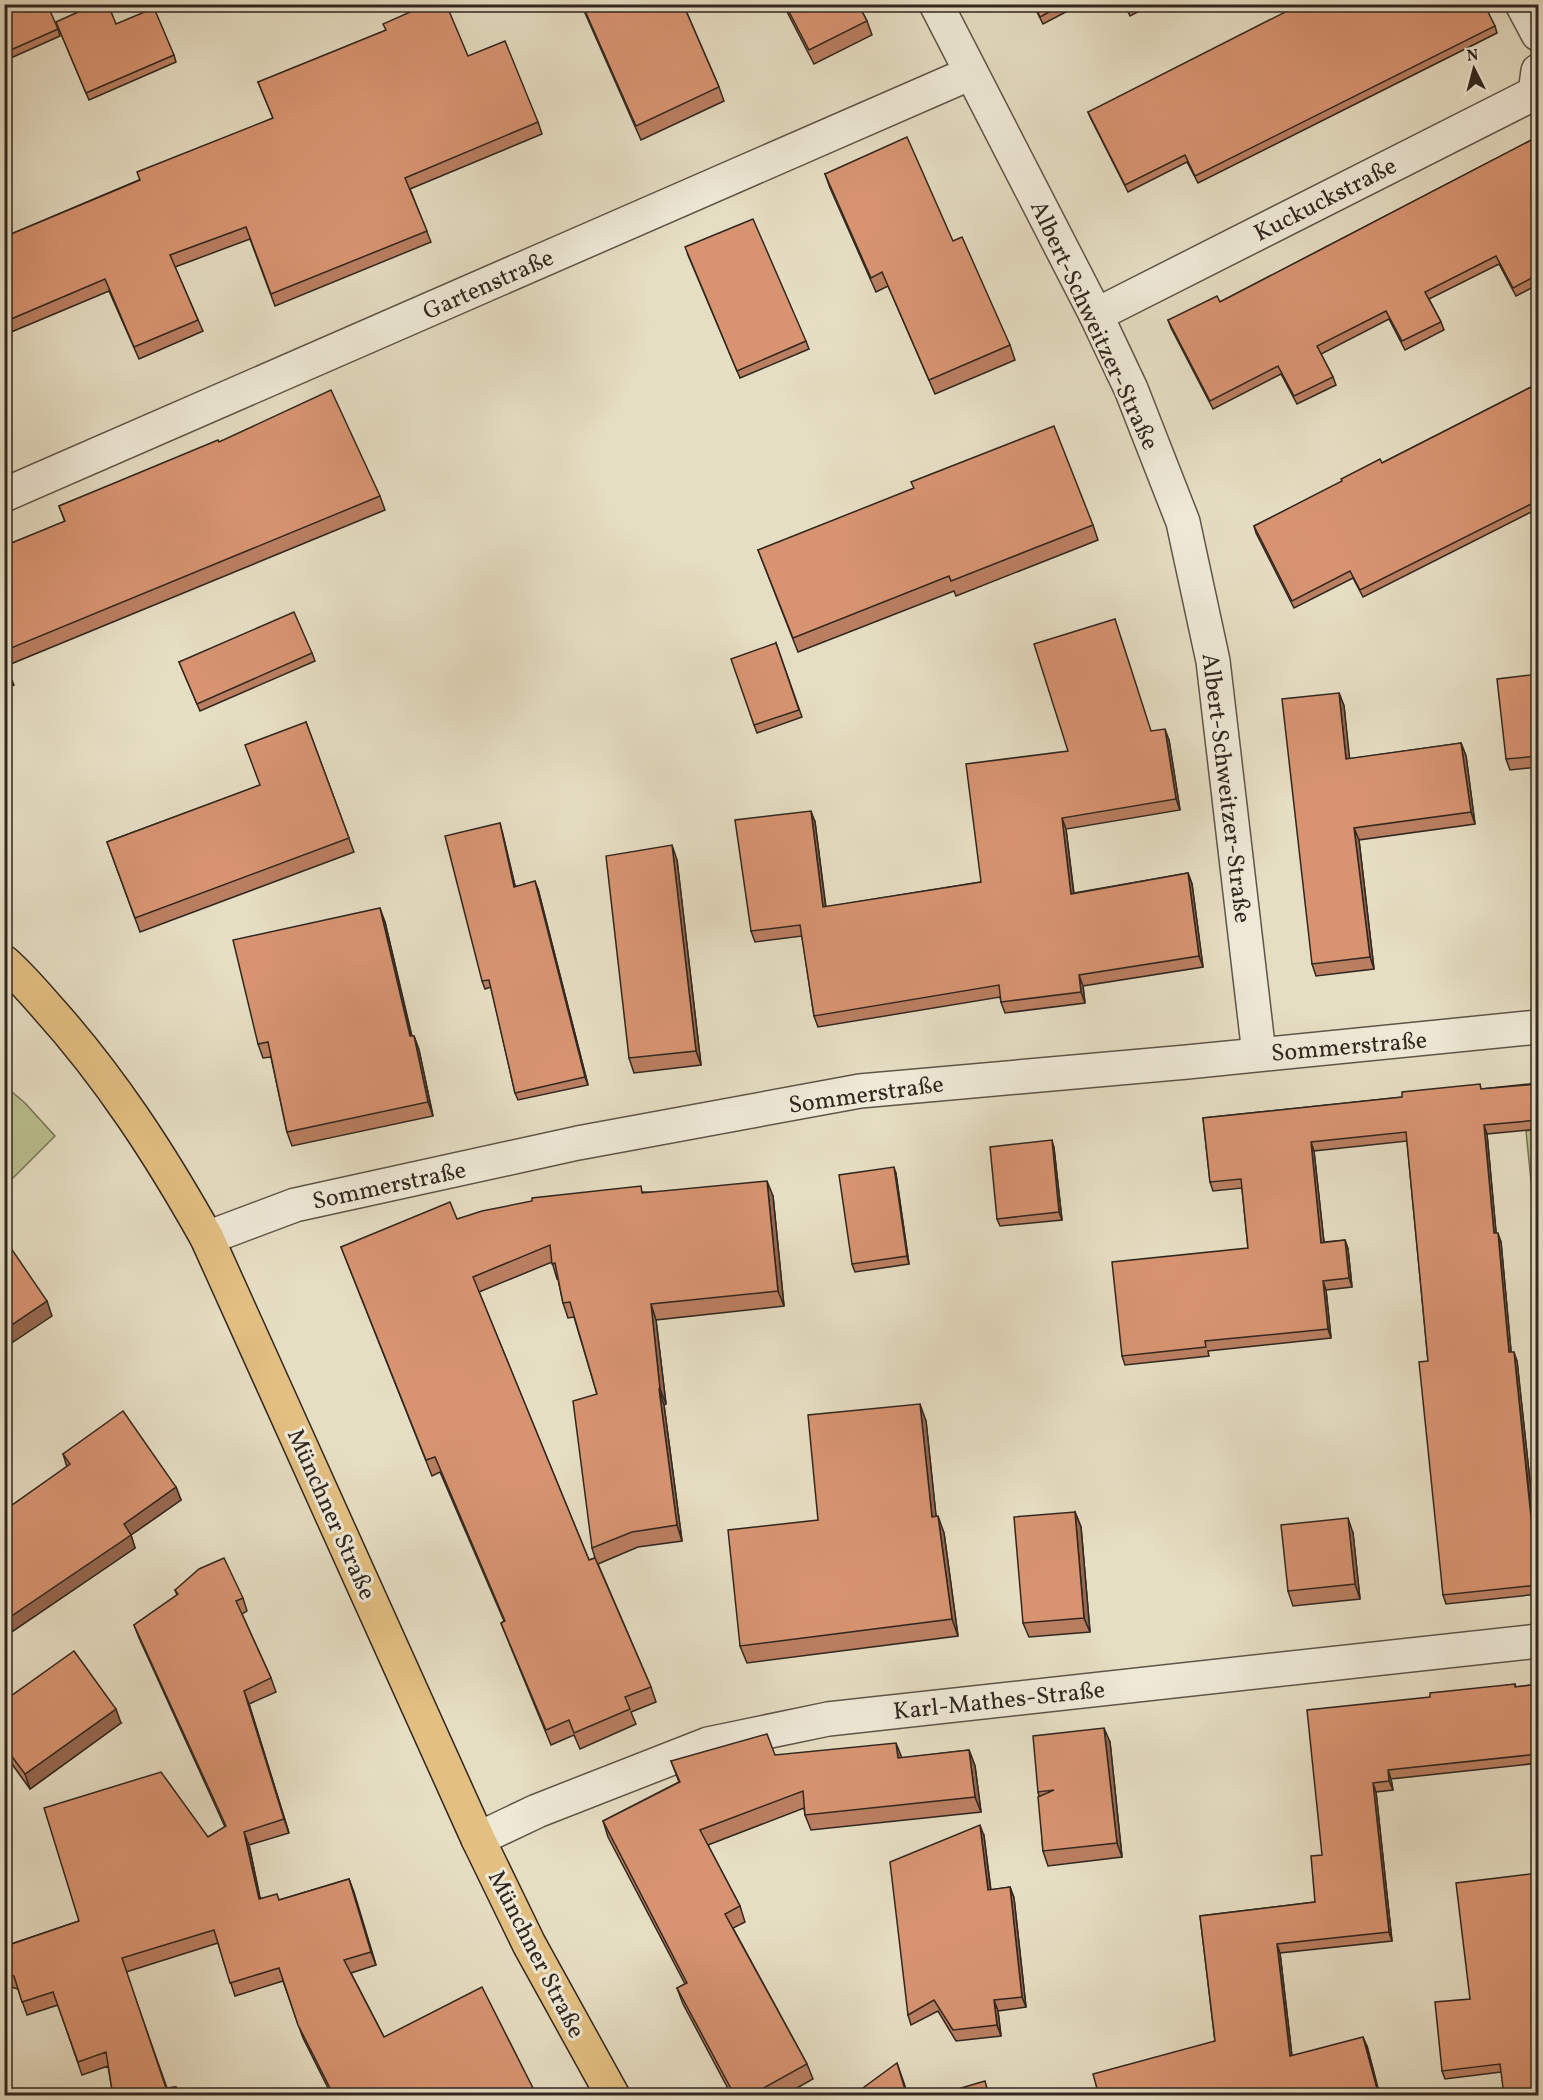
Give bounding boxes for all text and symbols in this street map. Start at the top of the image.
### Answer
north arrow [1444,39,1504,99]
text: N [1466,44,1480,68]
street label: Kuckuckstraße [1249,150,1403,251]
street label: Albert-Schweitzer-Straße [1020,196,1166,456]
street label: Gartenstraße [418,242,560,330]
street label: Albert-Schweitzer-Straße [1192,651,1258,925]
street label: Sommerstraße [1270,1024,1429,1072]
street label: Sommerstraße [786,1068,946,1124]
street label: Sommerstraße [309,1154,469,1220]
street label: Münchner Straße [277,1424,383,1606]
street label: Karl-Mathes-Straße [892,1674,1107,1730]
street label: Münchner Straße [478,1865,592,2045]

